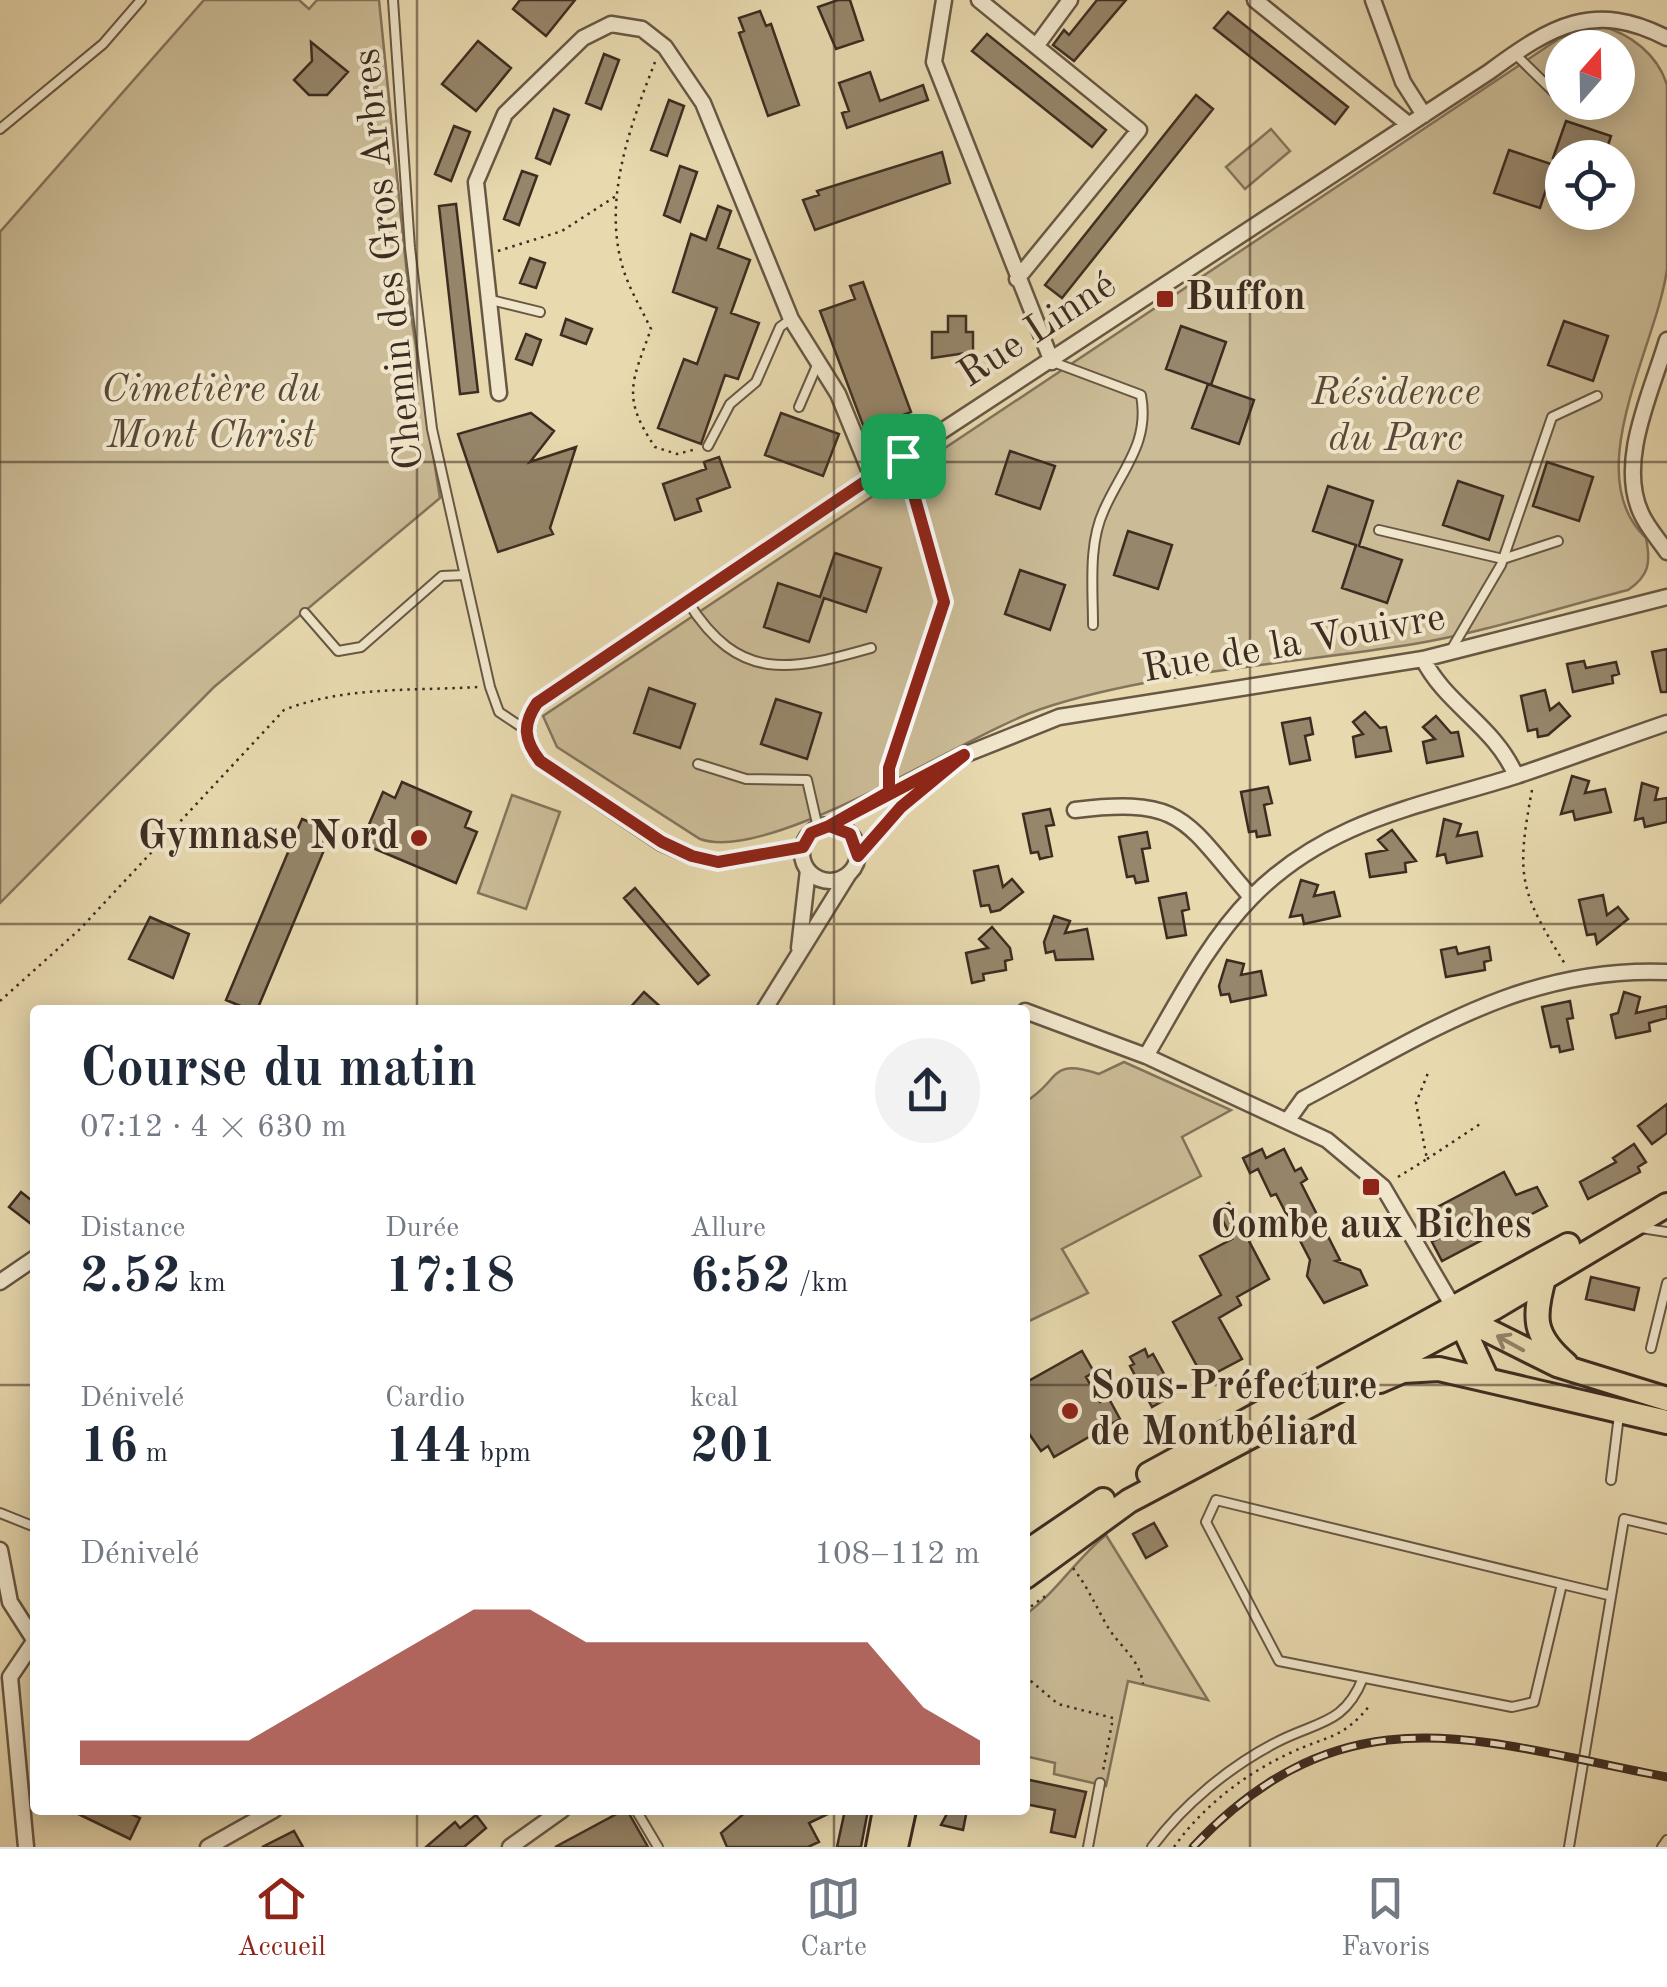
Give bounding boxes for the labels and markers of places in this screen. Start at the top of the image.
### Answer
place label: Buffon [1185,279,1306,319]
marker: Buffon [1154,288,1176,310]
pin [861,414,946,499]
place label: Gymnase Nord [138,818,399,858]
marker: Gymnase Nord [408,827,430,849]
marker: Combe aux Biches [1360,1176,1382,1198]
place label: Combe aux Biches [1210,1207,1532,1247]
place label: Sous-Préfecture de Montbéliard [1090,1368,1378,1454]
marker: Sous-Préfecture de Montbéliard [1059,1400,1081,1422]

